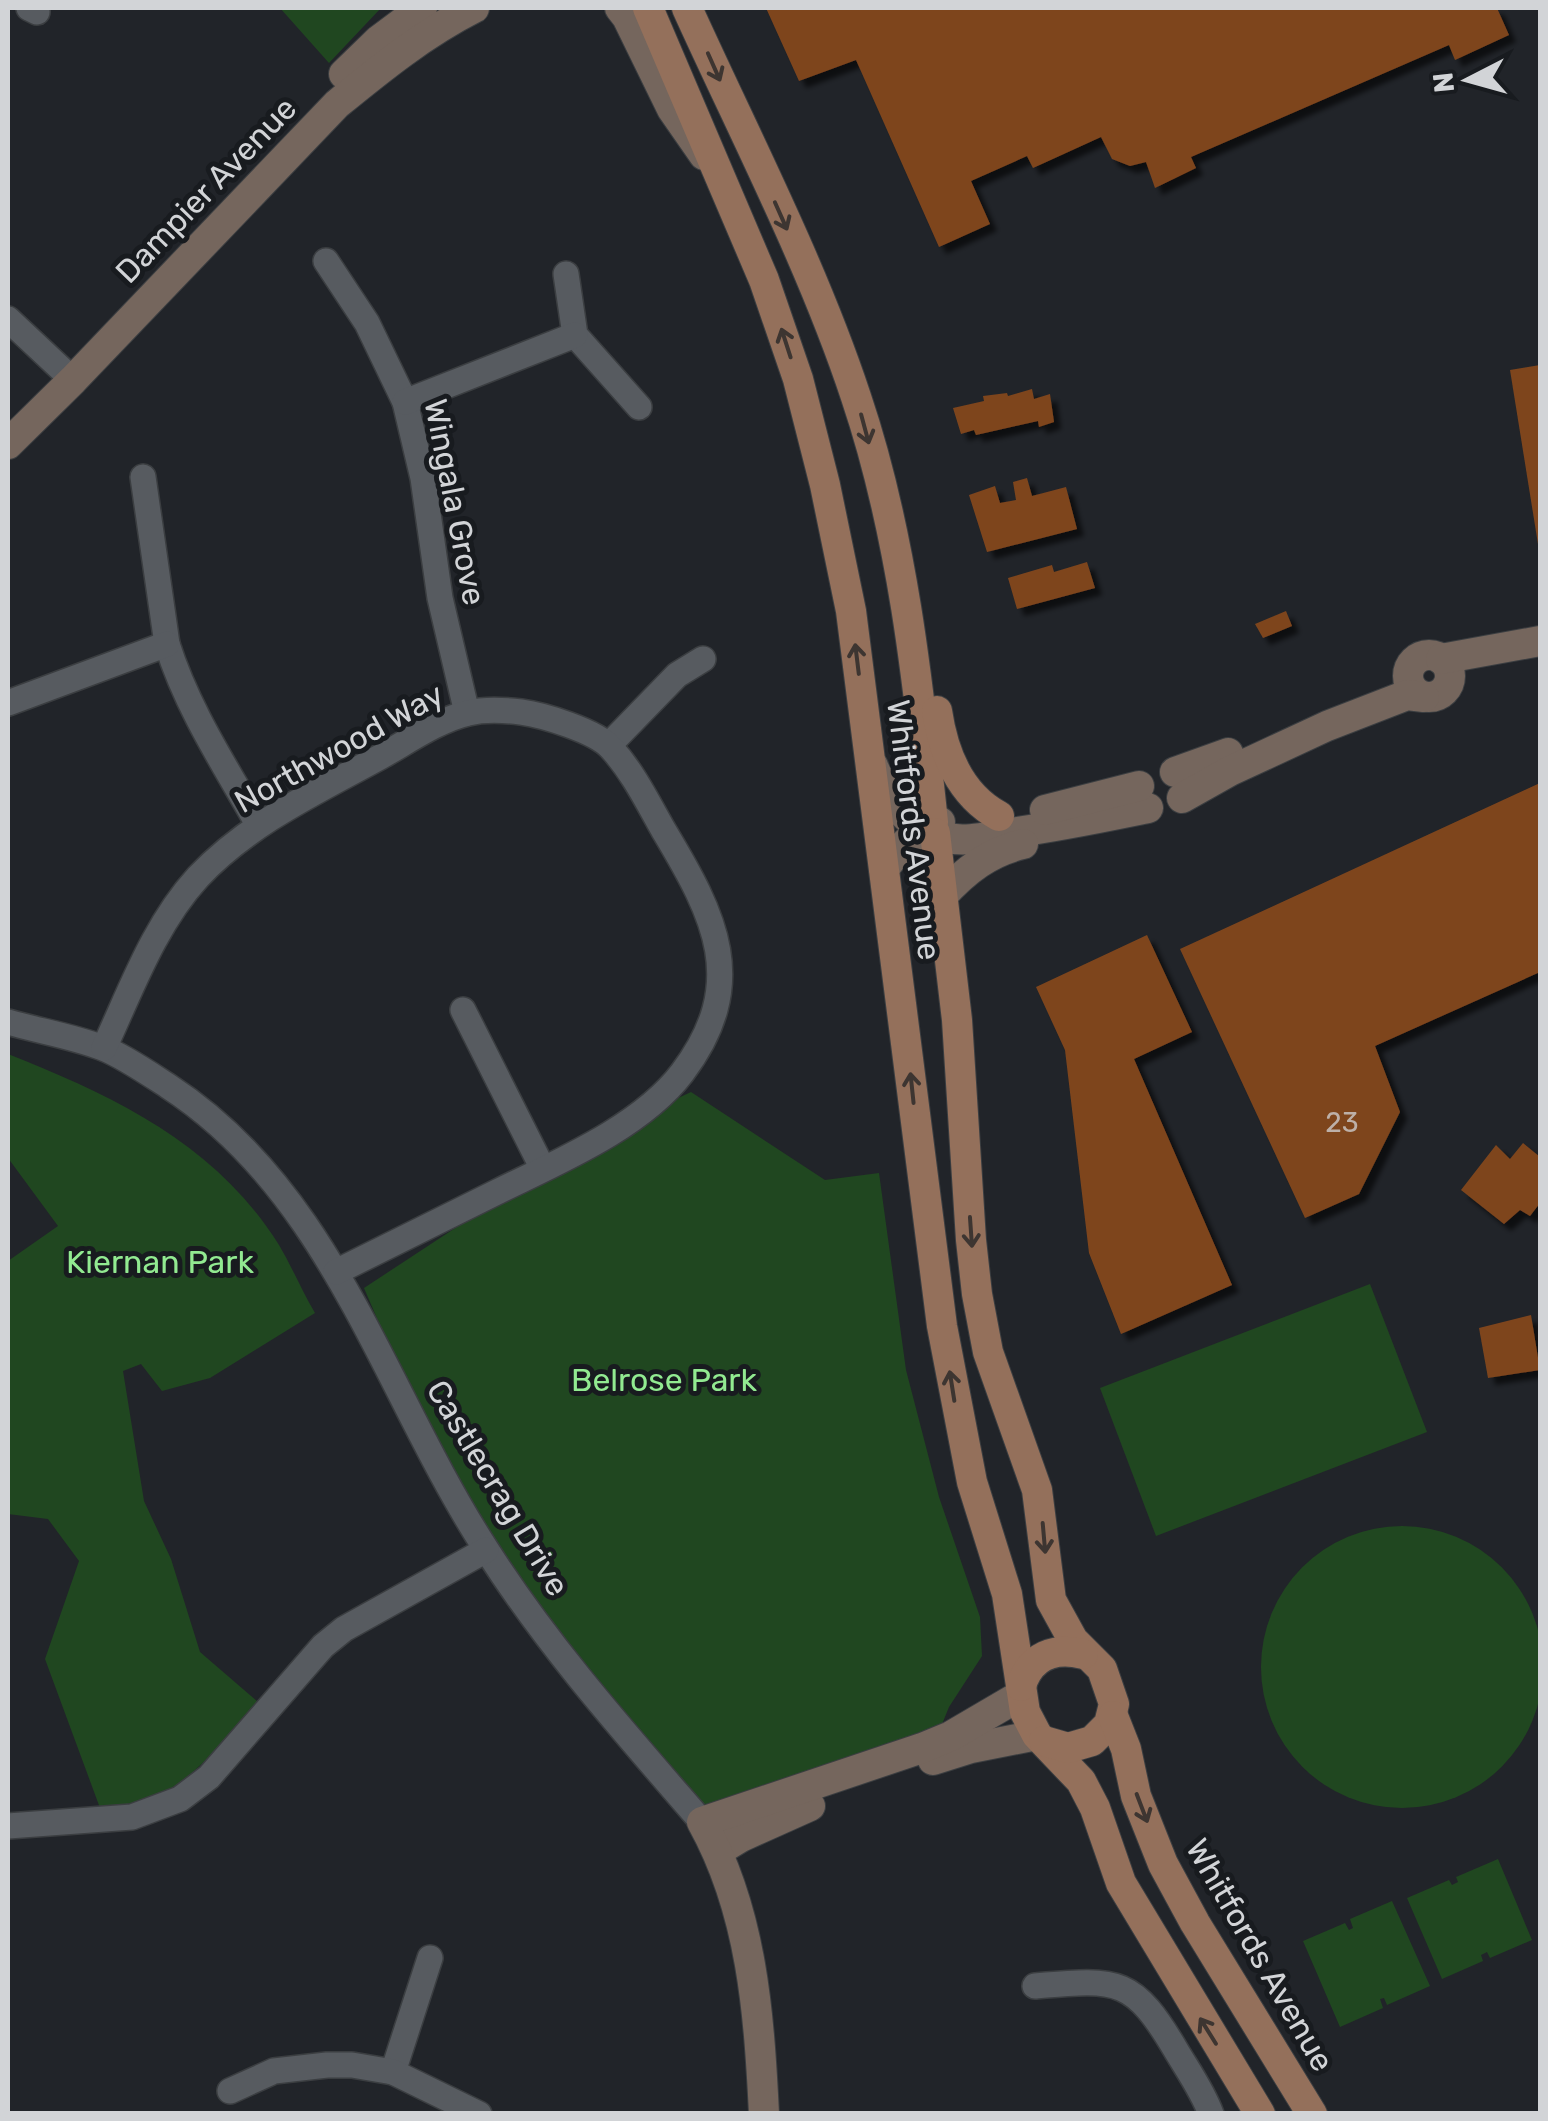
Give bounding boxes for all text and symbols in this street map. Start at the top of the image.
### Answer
north arrow [1418,30,1518,130]
one-way arrow [706,52,724,82]
text: N [1426,71,1461,94]
street label: Dampier Avenue [108,89,304,291]
one-way arrow [773,200,791,231]
one-way arrow [775,327,793,359]
street label: Wingala Grove [416,396,494,608]
one-way arrow [857,413,876,444]
one-way arrow [847,644,866,676]
street label: Northwood Way [228,675,450,821]
street label: Whitfords Avenue [879,698,949,962]
one-way arrow [902,1073,921,1105]
house number: 23 [1325,1106,1359,1139]
one-way arrow [962,1215,981,1247]
park label: Kiernan Park [66,1243,254,1281]
park label: Belrose Park [571,1361,757,1399]
one-way arrow [942,1371,961,1403]
street label: Castlecrag Drive [419,1373,577,1603]
one-way arrow [1034,1522,1053,1554]
one-way arrow [1134,1793,1152,1823]
street label: Whitfords Avenue [1178,1832,1342,2078]
one-way arrow [1198,2017,1219,2045]

